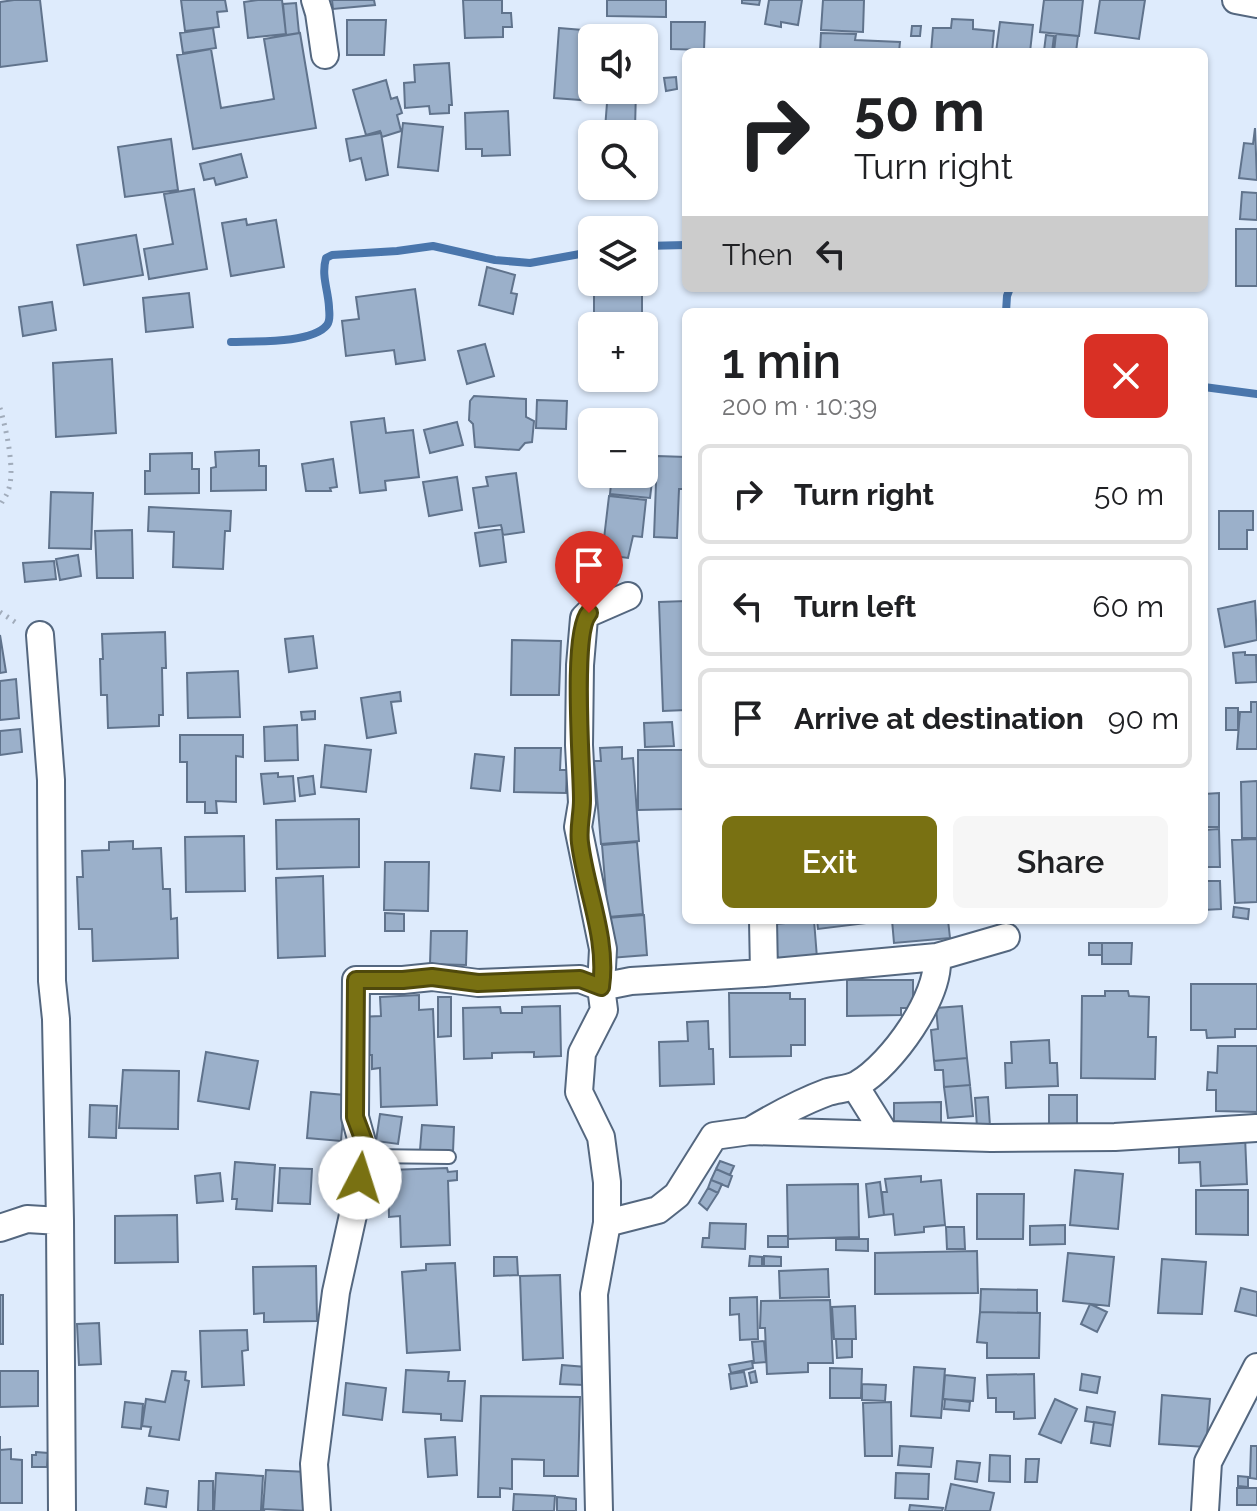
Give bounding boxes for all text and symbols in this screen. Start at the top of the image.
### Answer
map controls [578,24,658,488]
button: sound [578,24,658,104]
text: 50 m [854,78,985,144]
icon: right [722,80,826,184]
button: search [578,120,658,200]
text: Turn right [854,145,1013,187]
button: layers [578,216,658,296]
icon: left [809,232,853,276]
text: Then [722,237,793,272]
button: + [578,312,658,392]
text: 1 min [722,333,841,389]
button: close [1084,334,1168,418]
text: 200 m · 10:39 [722,391,877,421]
button: − [578,408,658,488]
icon: right [726,472,770,516]
text: Turn right [794,477,934,512]
text: 50 m [1094,477,1164,512]
pin [555,531,623,613]
icon: arrive [567,543,611,587]
icon: left [726,584,770,628]
text: Turn left [794,589,916,624]
text: 60 m [1092,589,1164,624]
icon: arrive [726,696,770,740]
text: Arrive at destination [794,701,1084,736]
text: 90 m [1108,701,1179,736]
button: Exit [722,816,937,908]
button: Share [953,816,1168,908]
position arrow [318,1136,402,1220]

